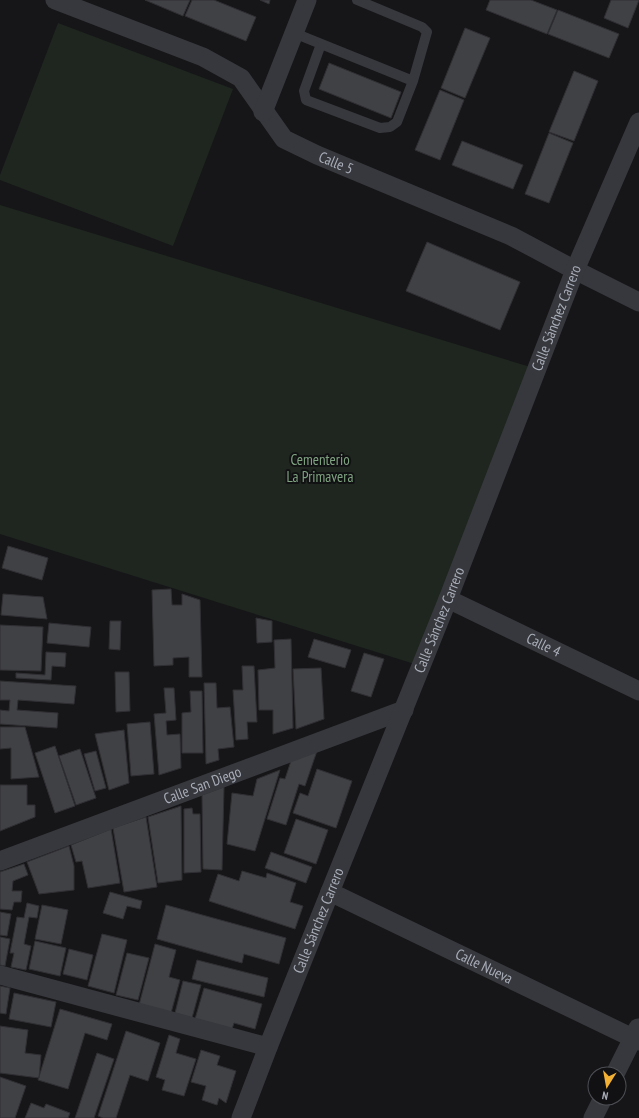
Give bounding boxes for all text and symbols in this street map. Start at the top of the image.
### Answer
street label: Calle 5 [316,147,356,178]
street label: Calle Sánchez Carrero [527,262,585,374]
park label: Cementerio La Primavera [287,450,353,486]
street label: Calle Sánchez Carrero [409,564,468,676]
street label: Calle 4 [523,628,564,661]
street label: Calle San Diego [161,762,244,808]
street label: Calle Sánchez Carrero [288,865,348,976]
street label: Calle Nueva [452,944,516,988]
north arrow [587,1066,627,1106]
text: N [601,1088,609,1103]

